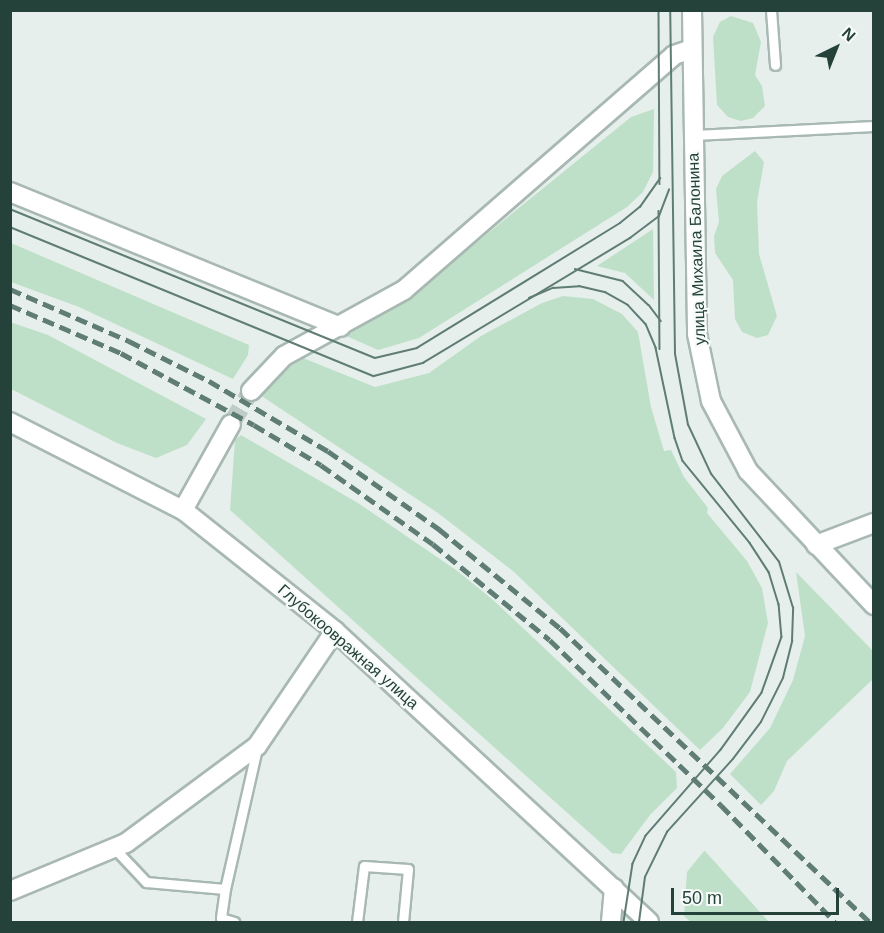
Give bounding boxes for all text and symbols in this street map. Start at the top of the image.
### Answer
north arrow [806,18,866,78]
text: N [839,24,859,45]
street label: улица Михаила Балонина [684,153,710,345]
street label: Глубокоовражная улица [274,581,422,713]
scale bar [674,876,842,914]
text: 50 m [682,888,722,908]

